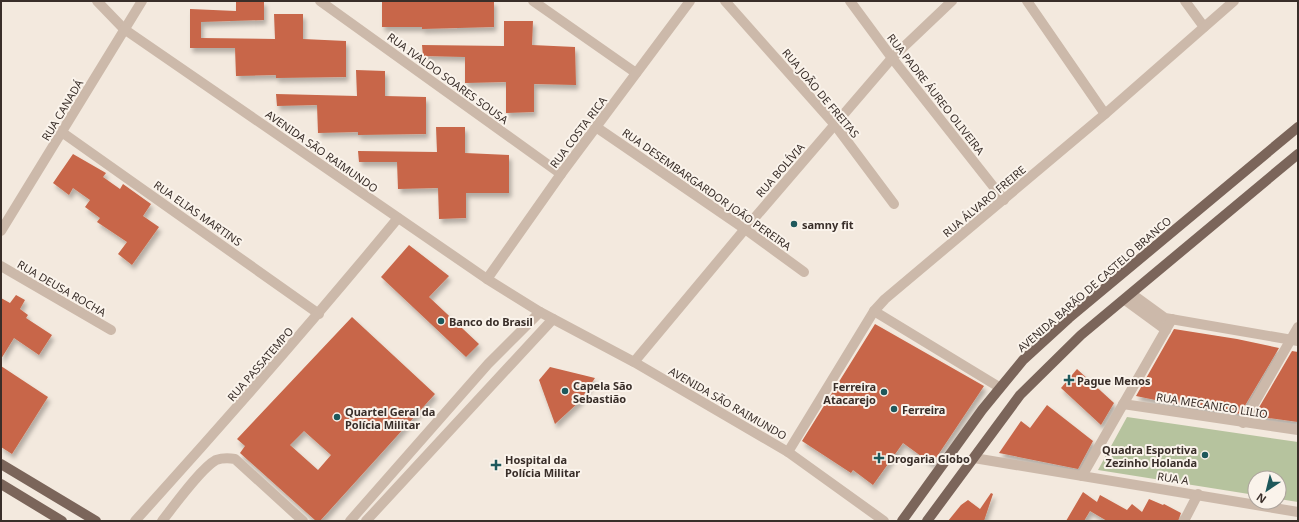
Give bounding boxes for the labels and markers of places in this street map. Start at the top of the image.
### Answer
place label: samny fit [802,217,854,232]
marker: samny fit [789,219,799,229]
place label: Banco do Brasil [449,314,533,329]
marker: Banco do Brasil [436,316,446,326]
place label: Pague Menos [1077,373,1151,388]
marker: Pague Menos [1064,375,1074,385]
place label: Capela São Sebastião [573,378,633,406]
place label: Ferreira Atacarejo [823,379,876,407]
marker: Capela São Sebastião [560,386,570,396]
marker: Ferreira Atacarejo [879,387,889,397]
place label: Ferreira [902,402,945,417]
place label: Quartel Geral da Polícia Militar [345,404,435,432]
marker: Ferreira [889,404,899,414]
marker: Quartel Geral da Polícia Militar [332,412,342,422]
place label: Quadra Esportiva Zezinho Holanda [1102,442,1197,470]
marker: Quadra Esportiva Zezinho Holanda [1200,450,1210,460]
place label: Drogaria Globo [887,451,970,466]
place label: Hospital da Polícia Militar [505,452,580,480]
marker: Drogaria Globo [874,453,884,463]
marker: Hospital da Polícia Militar [490,459,502,471]

